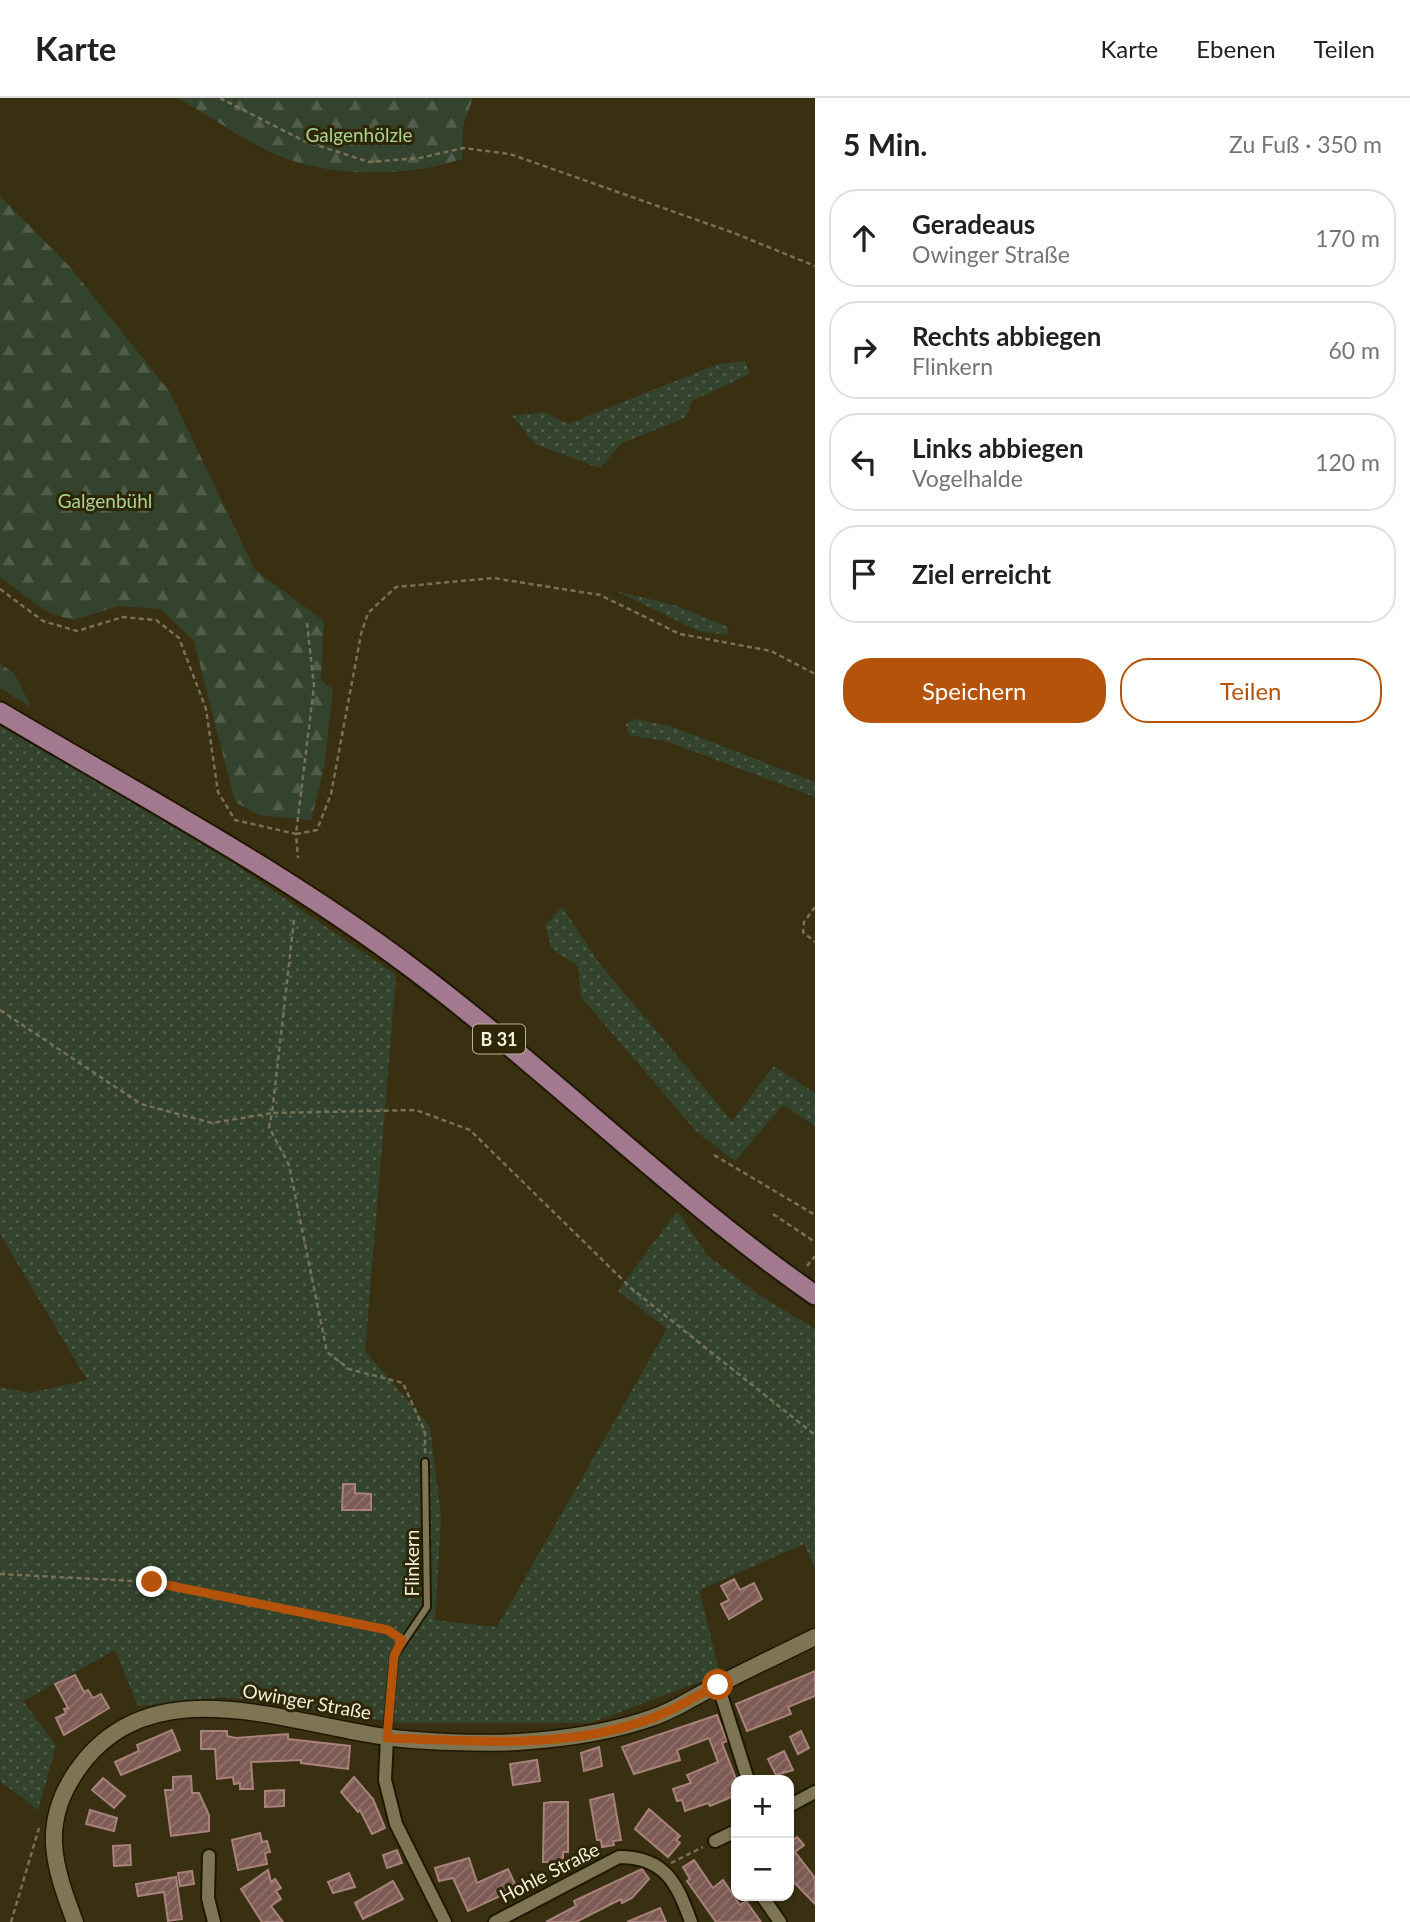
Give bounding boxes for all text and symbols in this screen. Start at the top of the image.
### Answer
text: Karte [35,28,116,68]
text: Karte [1101,34,1158,63]
text: Ebenen [1196,34,1276,63]
text: Teilen [1314,34,1375,63]
park label: Galgenhölzle [305,123,413,146]
text: 5 Min. [843,126,928,162]
text: Zu Fuß · 350 m [1229,130,1382,158]
text: Geradeaus [912,208,1035,240]
icon: ahead [845,219,883,257]
text: 170 m [1315,224,1380,252]
text: Owinger Straße [912,240,1070,268]
text: Rechts abbiegen [912,320,1101,352]
icon: right [845,331,883,369]
text: 60 m [1329,336,1380,364]
text: Flinkern [912,352,993,380]
text: Links abbiegen [912,432,1084,464]
icon: left [845,443,883,481]
text: 120 m [1315,448,1380,476]
text: Vogelhalde [912,464,1023,492]
park label: Galgenbühl [58,489,152,512]
icon: arrive [845,555,883,593]
text: Ziel erreicht [912,558,1051,590]
button: Speichern [843,658,1106,723]
button: Teilen [1120,658,1382,723]
road number: B 31 [473,1024,525,1054]
street label: Flinkern [400,1530,423,1596]
route end [136,1566,167,1597]
route start [702,1669,733,1700]
street label: Owinger Straße [241,1678,373,1724]
map controls [731,1775,794,1901]
button: + [731,1775,794,1838]
street label: Hohle Straße [495,1837,603,1907]
button: − [731,1838,794,1901]

